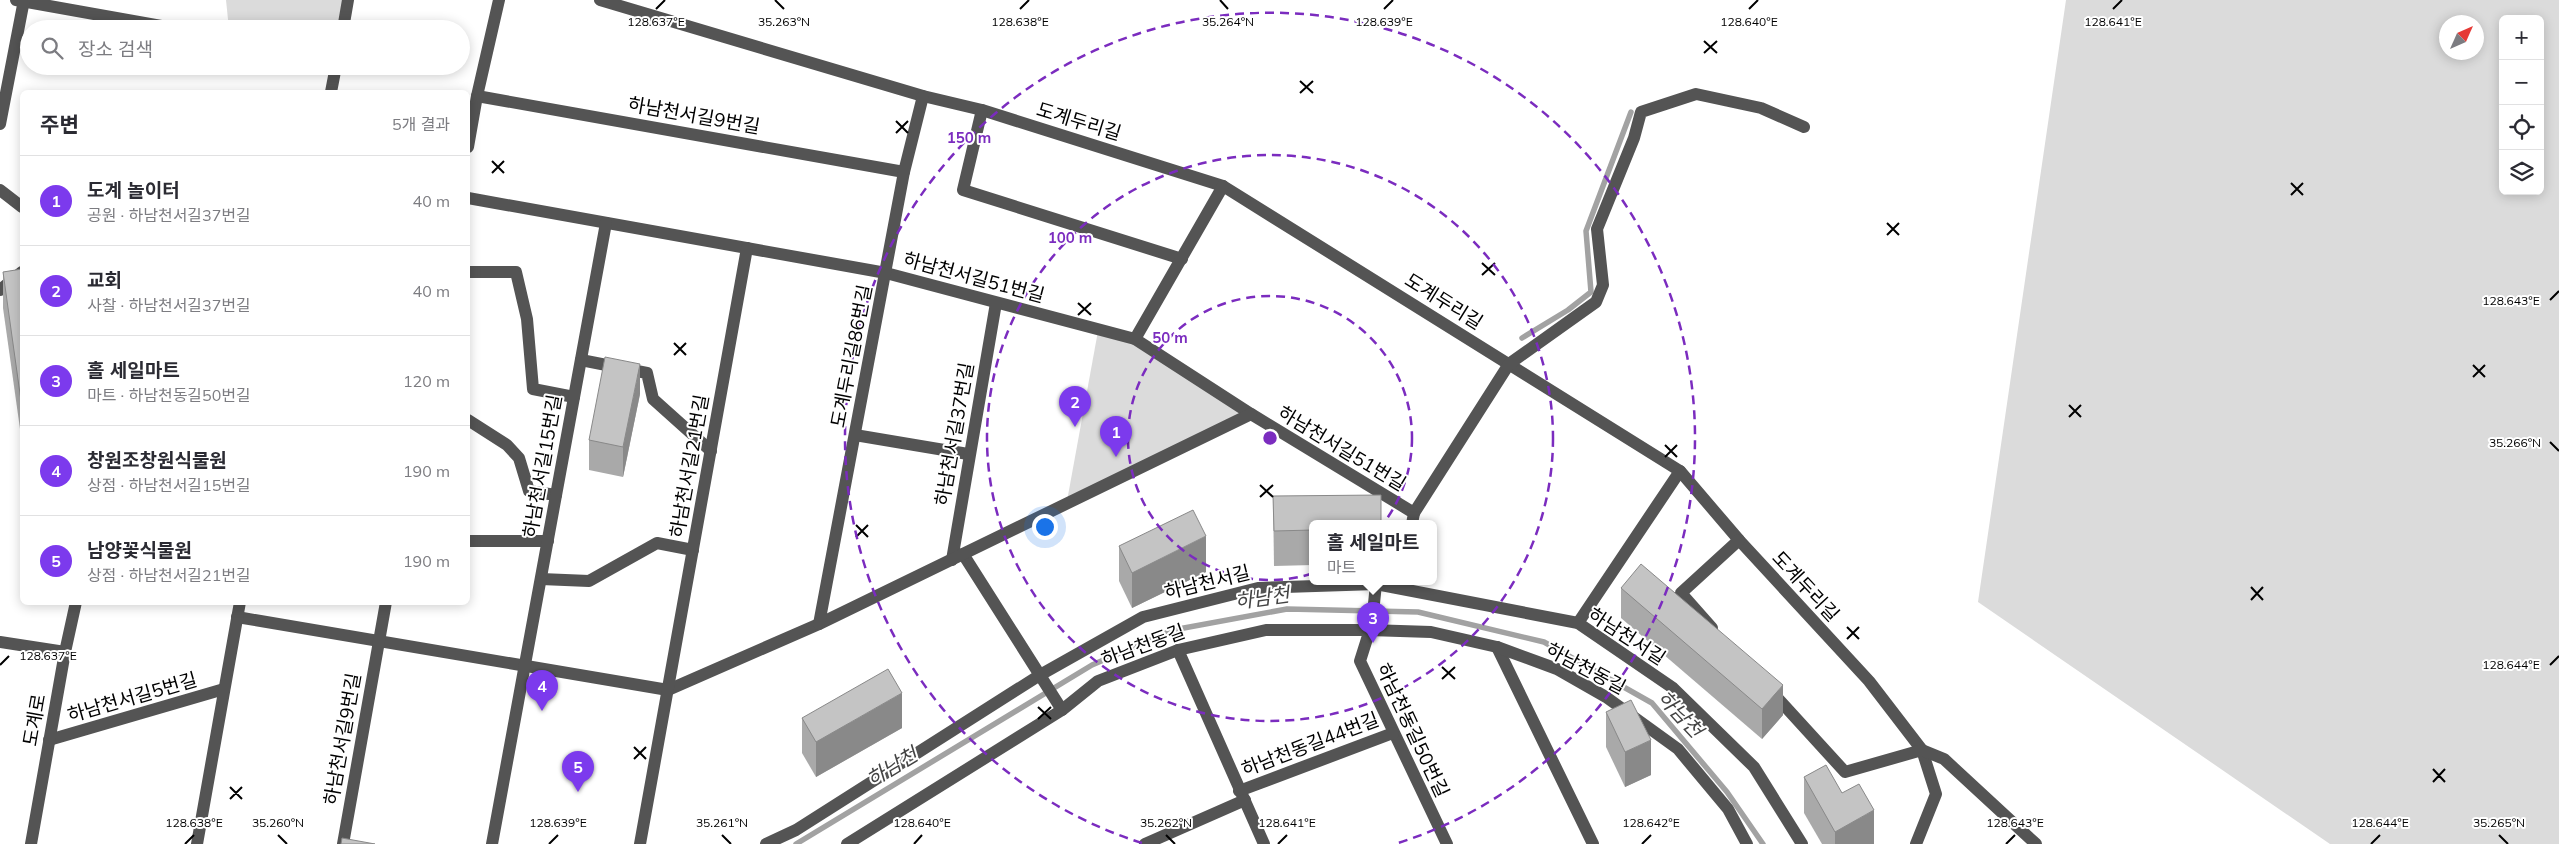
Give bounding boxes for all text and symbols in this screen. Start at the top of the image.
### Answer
text: 128.637°E [627,14,685,29]
text: 35.263°N [758,14,810,29]
text: 128.638°E [991,14,1049,29]
text: 35.264°N [1202,14,1254,29]
text: 128.639°E [1355,14,1413,29]
text: 128.640°E [1720,14,1778,29]
text: 128.641°E [2084,14,2142,29]
north arrow [2439,15,2484,60]
map controls [2499,15,2544,195]
button: + [2499,15,2544,60]
search box [20,20,470,75]
icon: search [38,34,66,62]
text: 장소 검색 [78,37,153,61]
button: − [2499,60,2544,105]
street label: 하남천서길9번길 [626,92,762,138]
street label: 도계두리길 [1034,97,1124,145]
button: locate [2499,105,2544,150]
text: 주변 [40,111,79,137]
text: 5개 결과 [392,114,450,134]
text: 150 m [947,128,991,147]
button: layers [2499,150,2544,195]
text: 도계 놀이터 [87,178,180,202]
text: 1 [51,191,61,211]
text: 40 m [413,191,450,211]
text: 공원 · 하남천서길37번길 [87,205,251,225]
text: 100 m [1048,228,1092,247]
street label: 하남천서길51번길 [901,247,1047,307]
text: 교회 [87,268,122,292]
street label: 도계두리길 [1401,268,1487,334]
text: 2 [51,281,61,301]
text: 40 m [413,281,450,301]
street label: 도계두리길86번길 [825,282,877,430]
text: 128.643°E [2482,293,2540,308]
text: 사찰 · 하남천서길37번길 [87,295,251,315]
text: 50 m [1152,328,1188,347]
text: 홀 세일마트 [87,358,180,382]
street label: 하남천서길37번길 [930,360,978,508]
text: 3 [51,371,61,391]
text: 120 m [403,371,450,391]
text: 마트 · 하남천동길50번길 [87,385,251,405]
pin: 2 [1059,386,1091,427]
street label: 하남천서길15번길 [518,392,566,540]
street label: 하남천서길21번길 [665,392,713,540]
street label: 하남천서길51번길 [1274,400,1410,496]
pin: 1 [1100,416,1132,457]
centre of rings [1261,429,1279,447]
text: 35.266°N [2489,435,2541,450]
text: 창원조창원식물원 [87,448,227,472]
text: 4 [51,461,61,481]
text: 190 m [403,461,450,481]
text: 상점 · 하남천서길15번길 [87,475,251,495]
your location [1032,514,1058,540]
popup [1309,520,1437,585]
text: 홀 세일마트 [1327,530,1419,554]
text: 남양꽃식물원 [87,538,192,562]
street label: 도계두리길 [1767,546,1845,626]
text: 5 [51,551,61,571]
text: 190 m [403,551,450,571]
text: 마트 [1327,557,1356,577]
street label: 하남천서길 [1162,560,1252,604]
text: 상점 · 하남천서길21번길 [87,565,251,585]
water label: 하남천 [1233,581,1294,614]
pin: 3 [1357,602,1389,643]
street label: 하남천서길 [1584,602,1670,670]
street label: 하남천동길 [1098,619,1188,671]
street label: 하남천동길 [1542,637,1630,699]
text: 128.637°E [19,648,77,663]
text: 128.644°E [2482,657,2540,672]
street label: 하남천동길50번길 [1371,659,1455,801]
street label: 하남천서길5번길 [64,667,200,727]
pin: 4 [526,670,558,711]
street label: 하남천서길9번길 [319,671,365,807]
water label: 하남천 [1652,685,1710,744]
street label: 도계로 [18,692,50,748]
street label: 하남천동길44번길 [1238,707,1382,781]
water label: 하남천 [862,740,924,792]
pin: 5 [562,751,594,792]
text: 128.638°E [165,815,223,830]
text: 35.260°N [252,815,304,830]
text: 128.639°E [529,815,587,830]
text: 35.261°N [696,815,748,830]
text: 128.640°E [893,815,951,830]
text: 35.262°N [1140,815,1192,830]
text: 128.641°E [1258,815,1316,830]
text: 128.642°E [1622,815,1680,830]
text: 128.643°E [1986,815,2044,830]
text: 128.644°E [2351,815,2409,830]
text: 35.265°N [2473,815,2525,830]

